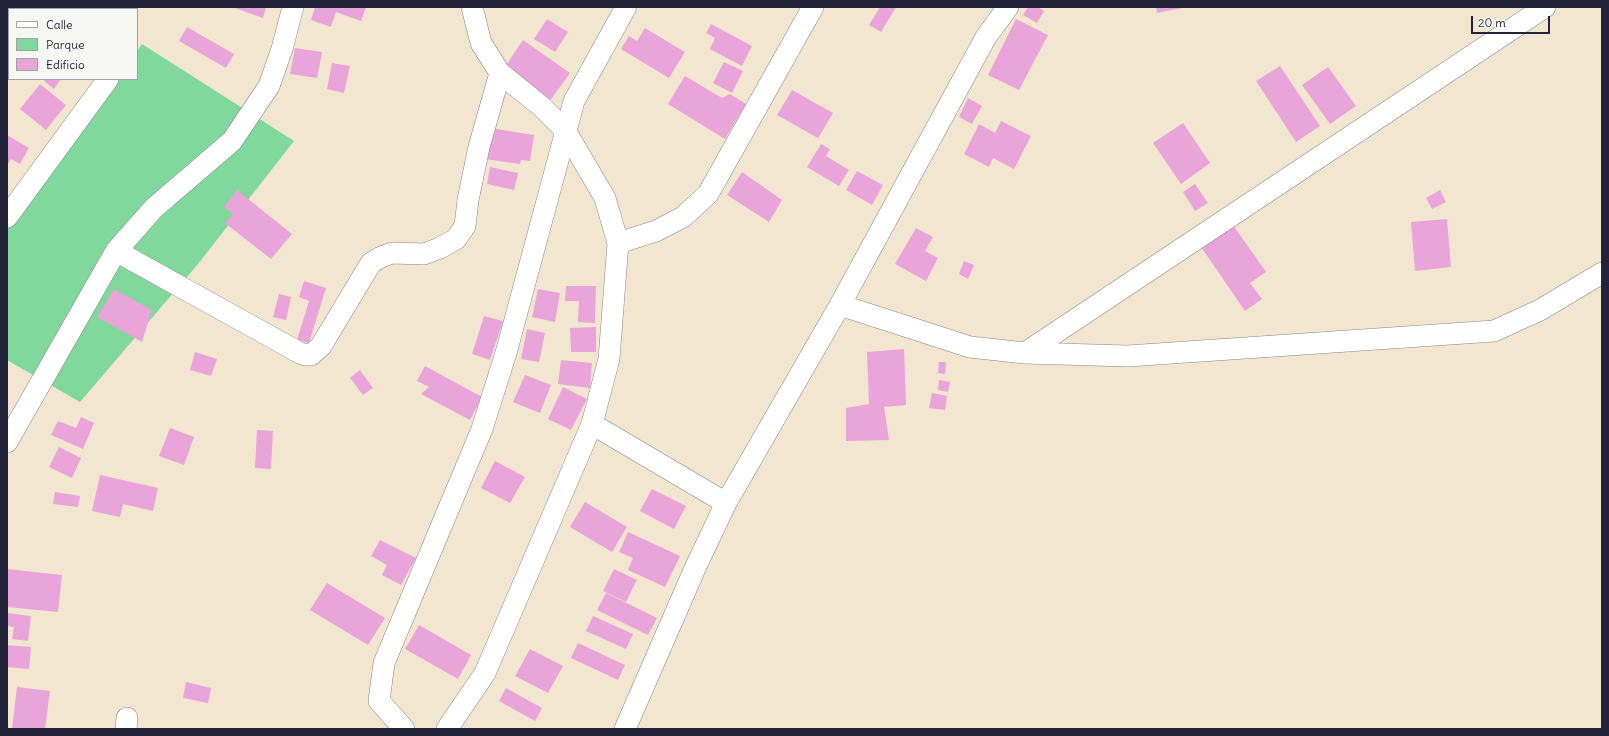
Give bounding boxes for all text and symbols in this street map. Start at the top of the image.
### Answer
legend [8,8,138,80]
scale bar [1473,8,1552,34]
text: 20 m [1478,15,1506,30]
text: Calle [46,17,73,32]
text: Parque [46,37,85,52]
text: Edificio [46,57,85,72]

